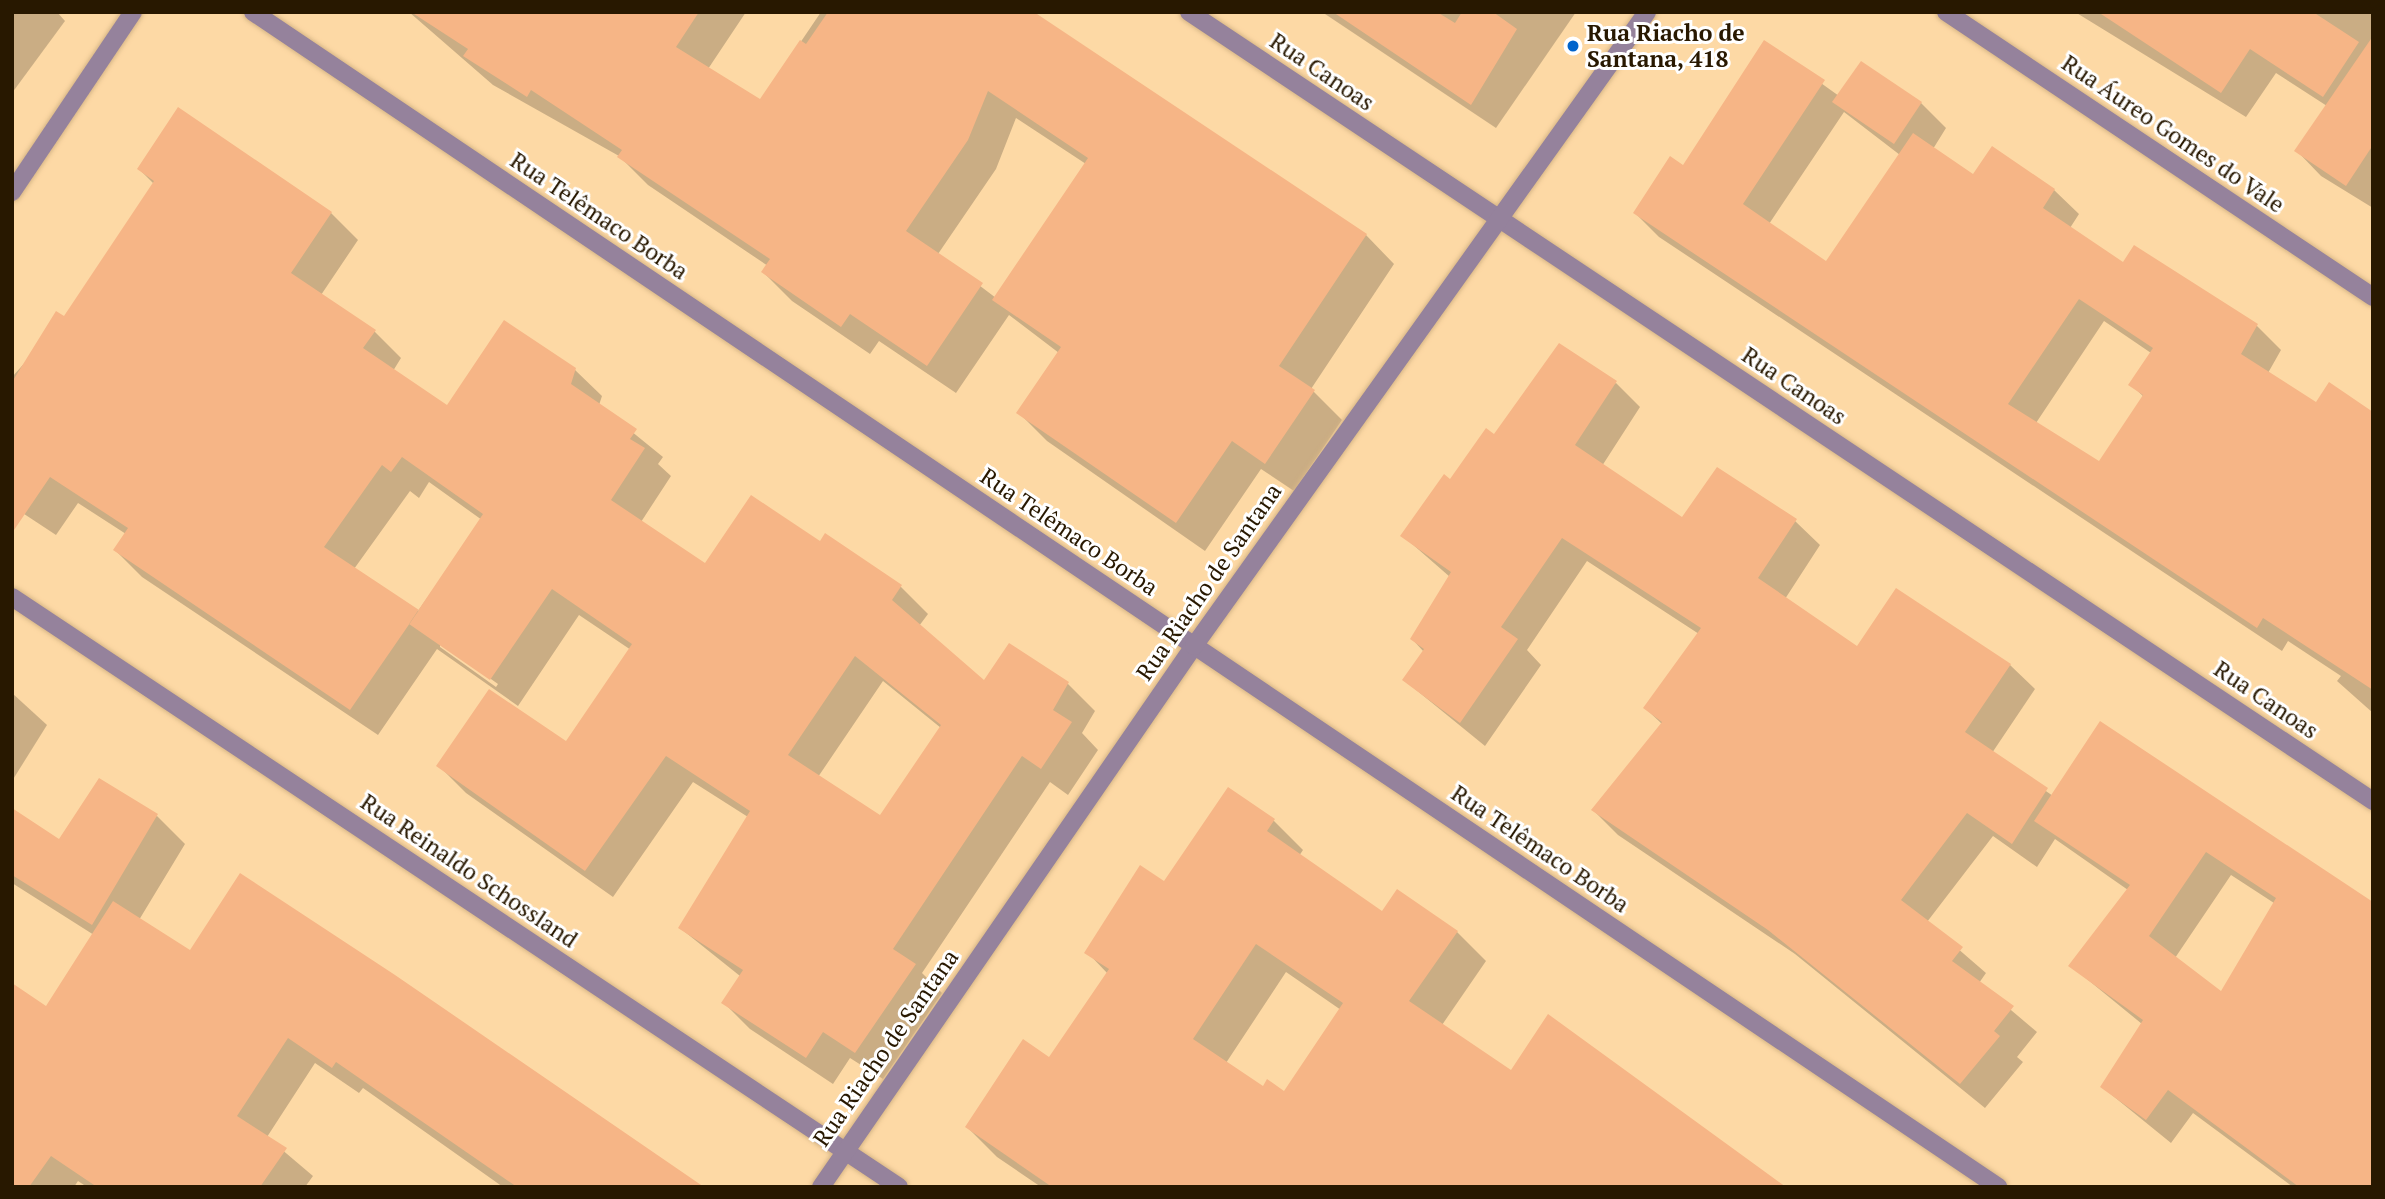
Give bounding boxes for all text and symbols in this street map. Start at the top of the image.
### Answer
place label: Rua Riacho de Santana, 418 [1587,19,1745,73]
street label: Rua Canoas [1265,27,1379,117]
marker: Rua Riacho de Santana, 418 [1565,38,1581,54]
street label: Rua Áureo Gomes do Vale [2056,49,2290,219]
street label: Rua Telêmaco Borba [505,146,693,286]
street label: Rua Canoas [1737,341,1851,431]
street label: Rua Telêmaco Borba [975,462,1163,602]
street label: Rua Riacho de Santana [1131,478,1287,686]
street label: Rua Canoas [2209,655,2323,745]
street label: Rua Telêmaco Borba [1446,779,1634,919]
street label: Rua Reinaldo Schossland [356,788,582,954]
street label: Rua Riacho de Santana [808,944,964,1152]

